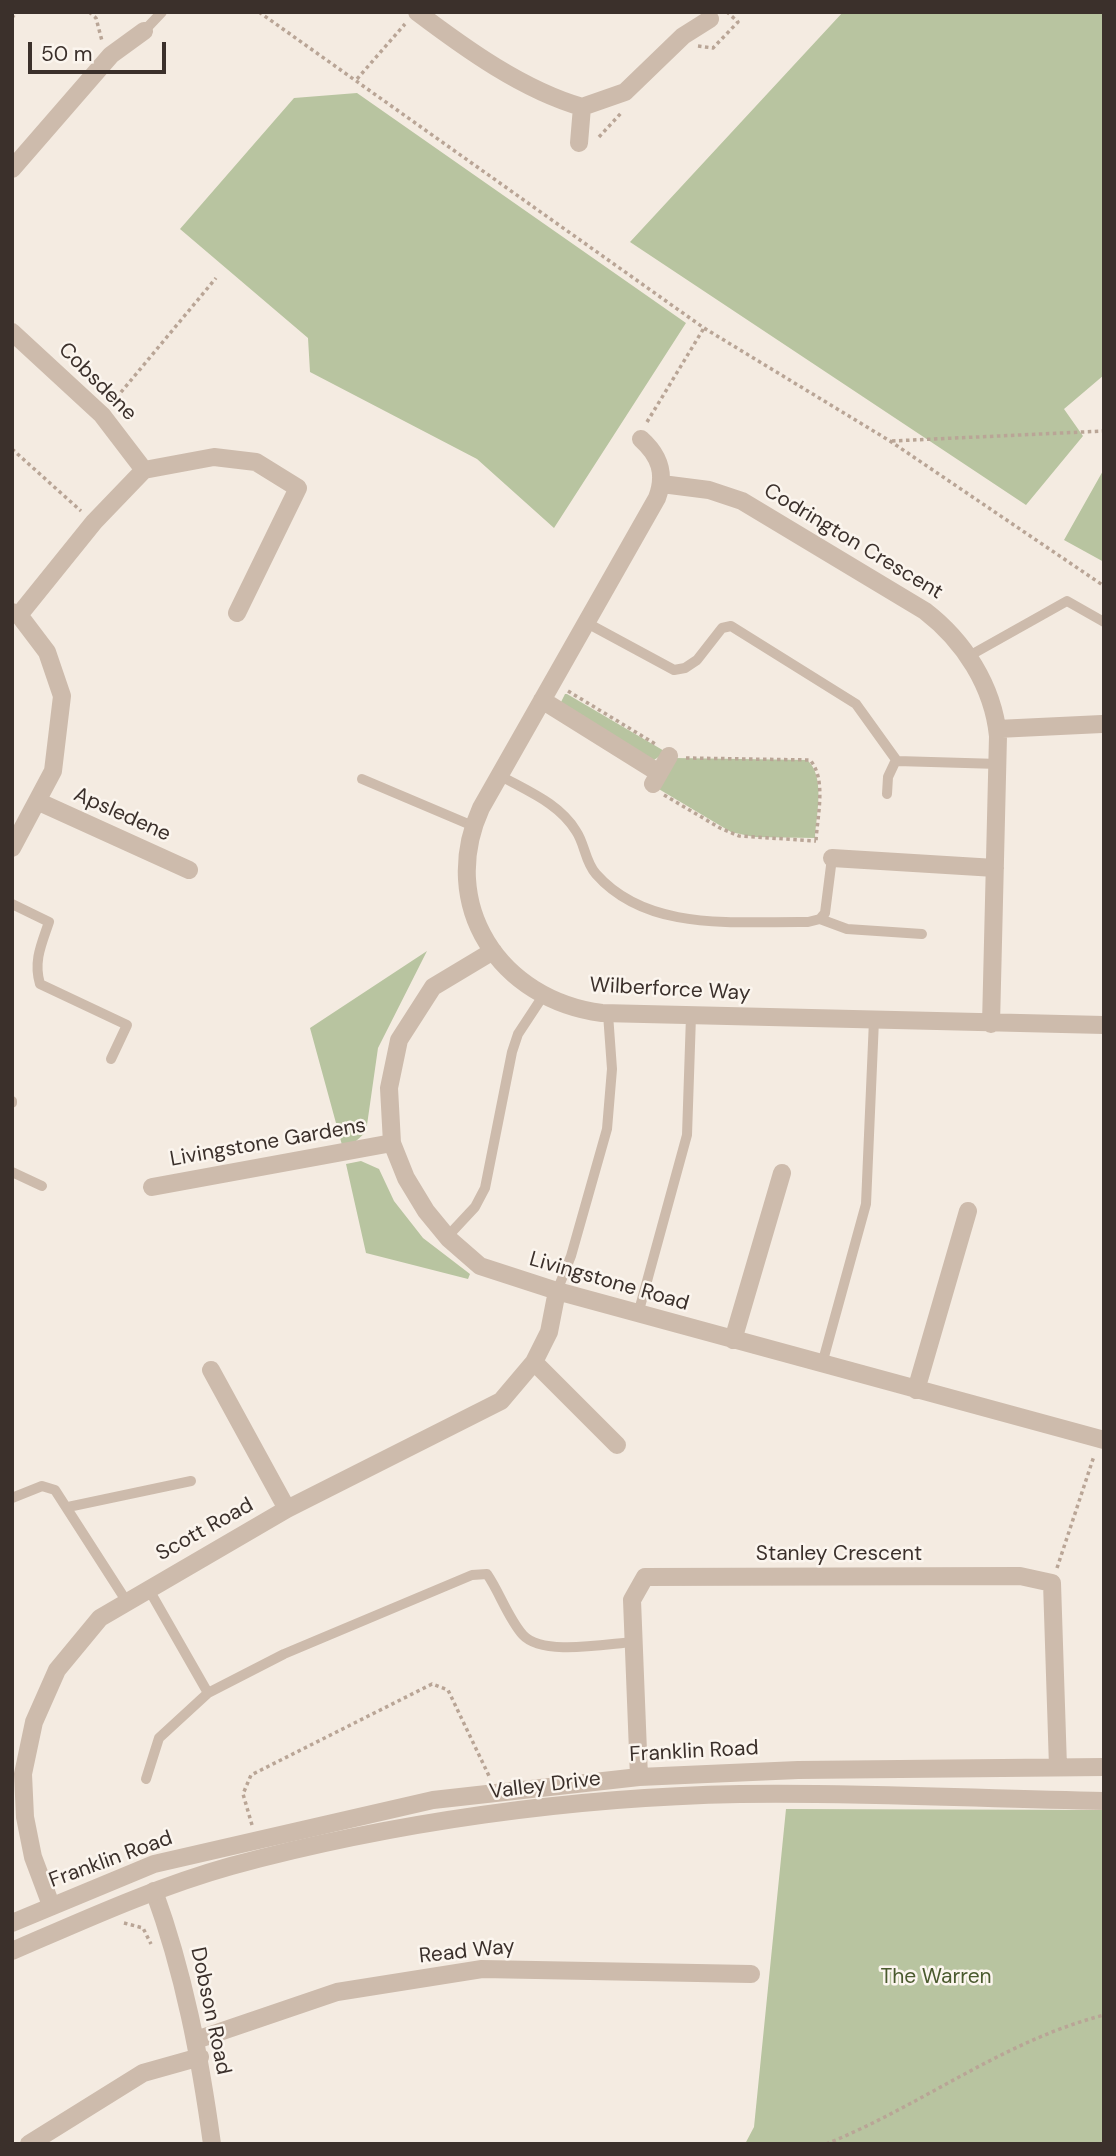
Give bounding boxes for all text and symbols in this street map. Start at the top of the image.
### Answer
scale bar [32,28,170,72]
text: 50 m [41,40,92,68]
street label: Cobsdene [53,338,141,426]
street label: Codrington Crescent [759,479,947,605]
street label: Apsledene [70,782,174,848]
street label: Wilberforce Way [589,973,751,1007]
street label: Livingstone Gardens [168,1113,368,1173]
street label: Livingstone Road [526,1247,692,1317]
street label: Scott Road [152,1493,258,1567]
street label: Stanley Crescent [756,1541,922,1567]
street label: Franklin Road [629,1736,759,1768]
street label: Valley Drive [488,1767,602,1805]
street label: Franklin Road [46,1826,176,1894]
street label: Read Way [418,1934,516,1970]
street label: Dobson Road [184,1945,236,2077]
park label: The Warren [880,1964,992,1990]

